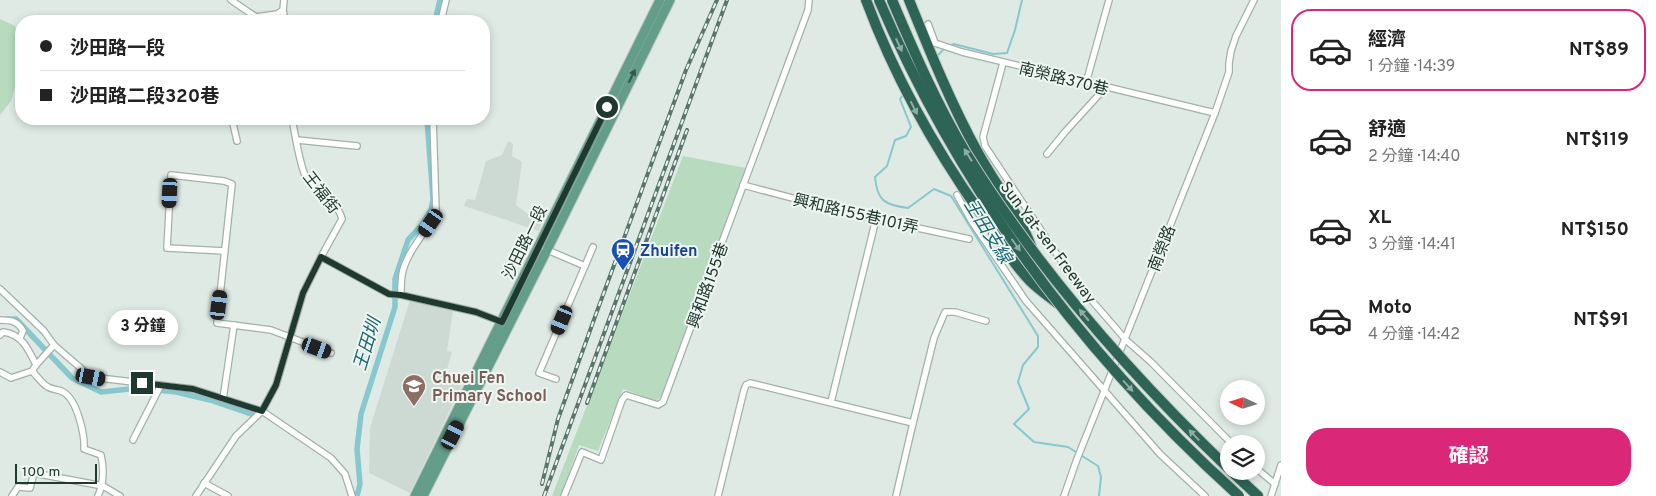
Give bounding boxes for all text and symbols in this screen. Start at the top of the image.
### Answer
icon: car [1308,28,1353,73]
text: 經濟 [1368,28,1406,52]
text: 沙田路一段 [70,37,165,61]
one-way arrow [895,38,903,52]
text: NT$89 [1569,38,1629,62]
text: 1 分鐘 · 14:39 [1368,57,1455,77]
street label: 南榮路370巷 [1017,59,1110,101]
one-way arrow [628,69,636,83]
text: 沙田路二段320巷 [70,85,219,109]
route start [596,96,618,118]
one-way arrow [910,101,918,116]
icon: car [1308,118,1353,163]
text: 舒適 [1368,118,1406,142]
text: NT$119 [1566,128,1629,152]
text: 2 分鐘 · 14:40 [1368,147,1460,167]
one-way arrow [964,149,973,162]
street label: 王福街 [298,168,343,218]
car [161,178,178,208]
street label: Sun Yat-sen Freeway [995,178,1100,308]
street label: 興和路155巷101弄 [791,191,920,239]
water label: 王田支線 [958,195,1017,270]
street label: 沙田路一段 [499,203,552,283]
car [416,206,445,240]
text: XL [1368,206,1391,230]
icon: car [1308,208,1353,253]
text: NT$150 [1561,218,1629,242]
street label: 南榮路 [1145,223,1181,275]
text: 3 分鐘 · 14:41 [1368,235,1456,255]
station icon: Zhuifen [610,237,636,271]
one-way arrow [1011,238,1021,252]
street label: 興和路155巷 [684,240,734,331]
place label: Zhuifen [640,242,698,262]
car [209,289,228,321]
text: Moto [1368,296,1412,320]
icon: car [1308,298,1353,343]
car [549,303,574,337]
one-way arrow [1079,308,1090,321]
text: NT$91 [1573,308,1629,332]
callout: 3 分鐘 [107,310,177,346]
water label: 王田圳 [350,312,388,374]
text: 3 分鐘 [120,317,166,337]
text: 4 分鐘 · 14:42 [1368,325,1460,345]
car [300,336,333,360]
car [74,367,107,387]
place label: Chuei Fen Primary School [432,369,547,407]
route end [131,372,153,394]
school or university icon: Chuei Fen Primary School [401,373,427,407]
one-way arrow [1122,380,1134,392]
north arrow [1220,380,1265,425]
map controls [1220,380,1265,480]
car [439,418,466,452]
button: 確認 [1306,428,1631,486]
one-way arrow [1188,429,1200,441]
button: layers [1220,435,1265,480]
scale bar [15,461,98,484]
text: 100 m [22,464,60,481]

